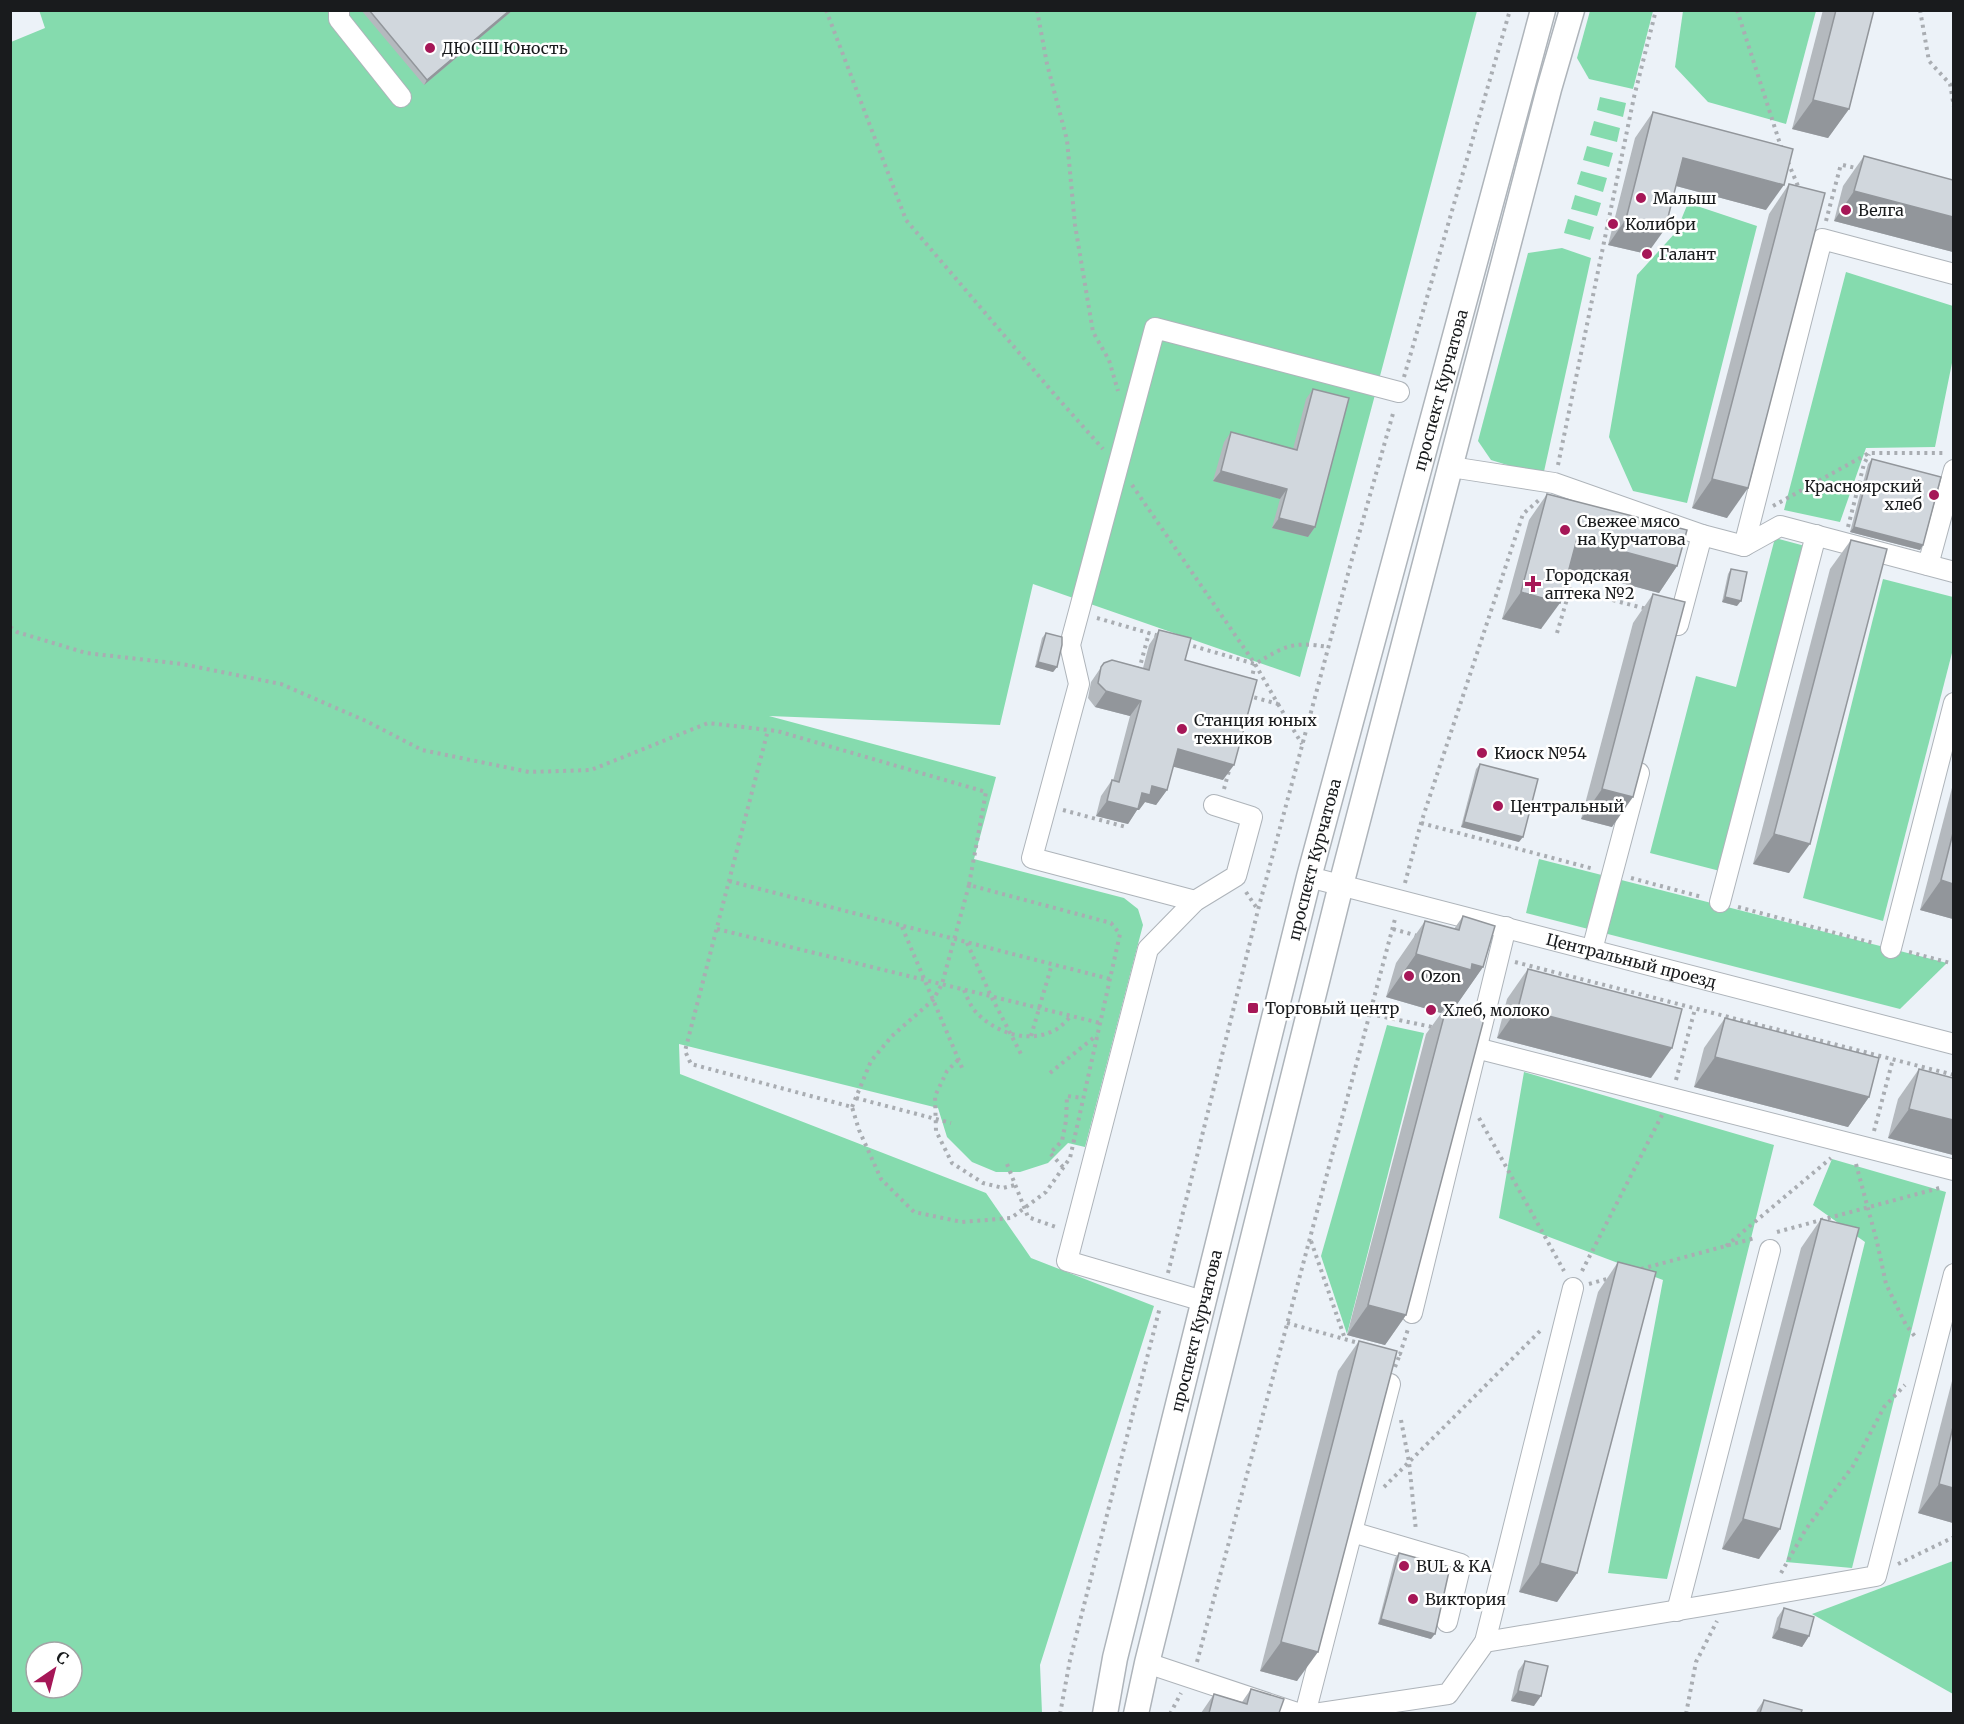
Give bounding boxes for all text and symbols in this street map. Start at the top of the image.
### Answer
place label: ДЮСШ Юность [442,38,568,58]
marker: ДЮСШ Юность [423,41,437,55]
place label: Малыш [1653,188,1716,208]
marker: Малыш [1634,191,1648,205]
place label: Велга [1858,200,1904,220]
marker: Велга [1839,203,1853,217]
place label: Колибри [1625,214,1696,234]
marker: Колибри [1606,217,1620,231]
place label: Галант [1659,244,1717,264]
marker: Галант [1640,247,1654,261]
street label: проспект Курчатова [1409,307,1472,473]
place label: Красноярский хлеб [1804,476,1922,514]
marker: Красноярский хлеб [1927,488,1941,502]
place label: Свежее мясо на Курчатова [1577,511,1686,549]
marker: Свежее мясо на Курчатова [1558,523,1572,537]
place label: Городская аптека №2 [1545,565,1634,603]
marker: Городская аптека №2 [1526,577,1540,591]
place label: Станция юных техников [1194,710,1317,748]
marker: Станция юных техников [1175,722,1189,736]
place label: Киоск №54 [1494,743,1587,763]
marker: Киоск №54 [1475,746,1489,760]
street label: проспект Курчатова [1284,776,1345,942]
place label: Центральный [1510,796,1624,816]
marker: Центральный [1491,799,1505,813]
street label: Центральный проезд [1544,929,1719,992]
place label: Ozon [1421,966,1461,986]
marker: Ozon [1402,969,1416,983]
place label: Торговый центр [1265,998,1400,1018]
place label: Хлеб, молоко [1443,1000,1549,1020]
marker: Торговый центр [1246,1001,1260,1015]
marker: Хлеб, молоко [1424,1003,1438,1017]
street label: проспект Курчатова [1167,1247,1226,1414]
place label: BUL & KA [1416,1556,1492,1576]
marker: BUL & KA [1397,1559,1411,1573]
place label: Виктория [1425,1589,1506,1609]
marker: Виктория [1406,1592,1420,1606]
north arrow [24,1640,84,1700]
text: С [53,1646,73,1669]

